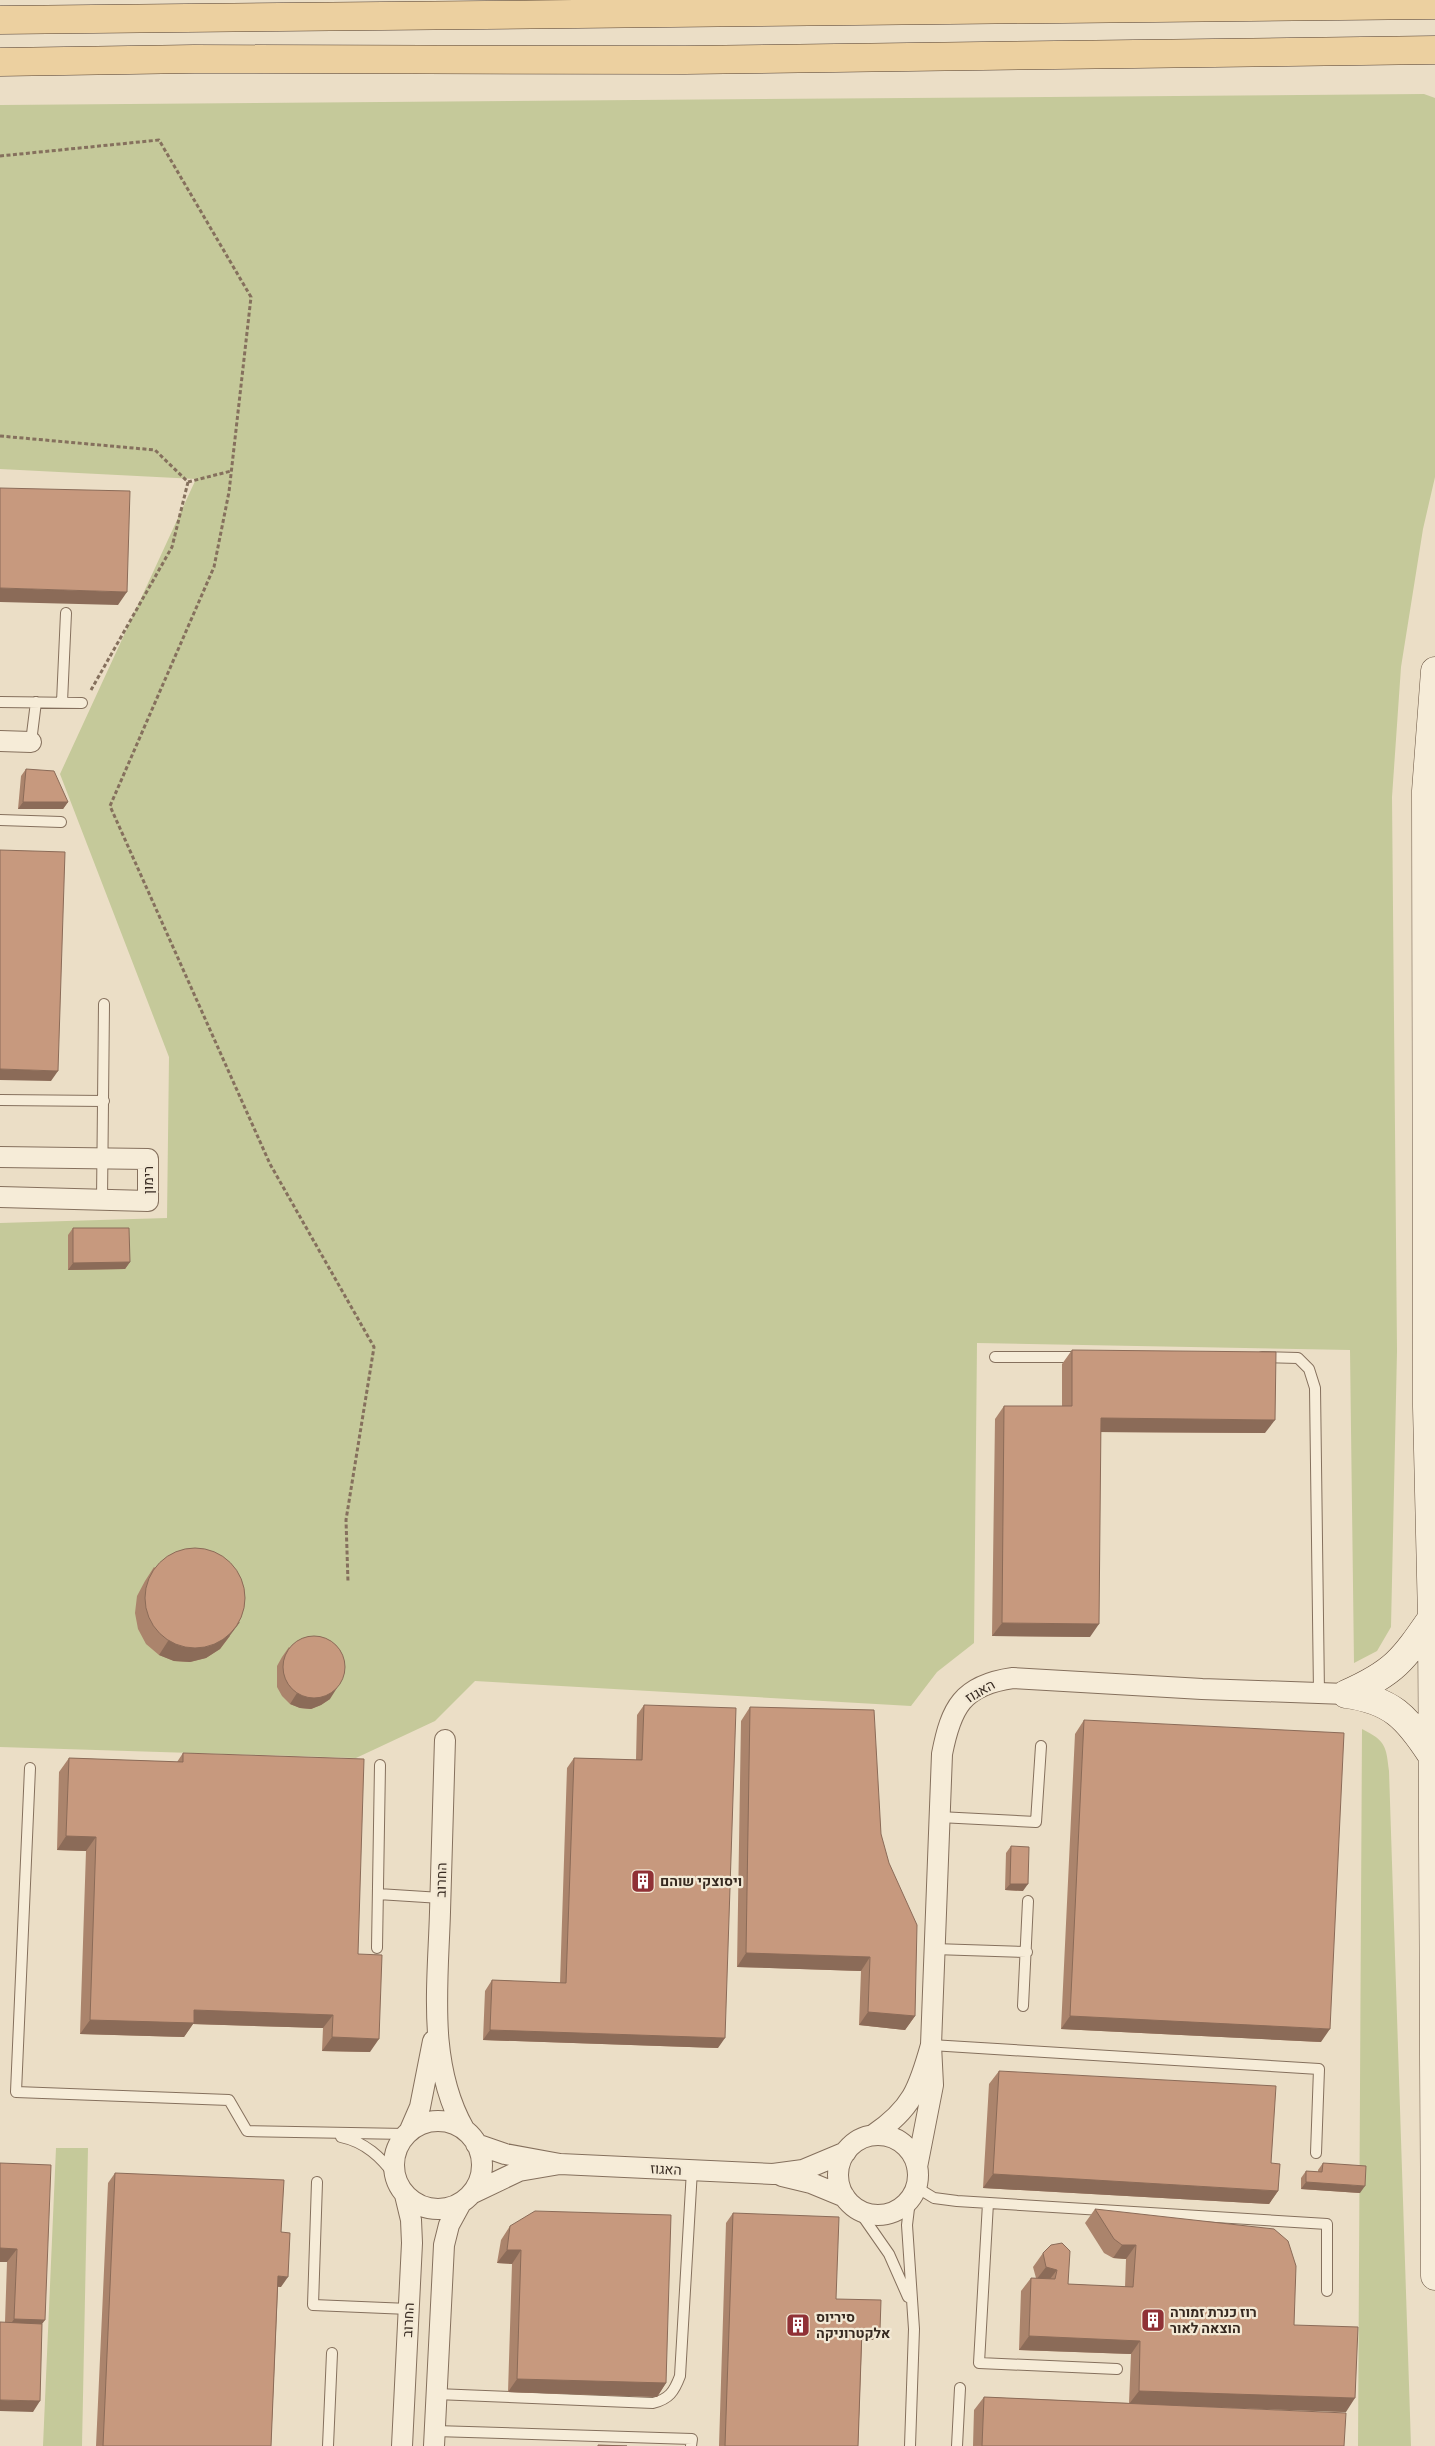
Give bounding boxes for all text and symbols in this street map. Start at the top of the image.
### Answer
street label: רימון [138,1166,158,1194]
street label: האגוז [961,1674,999,1708]
street label: החרוב [430,1862,452,1898]
building icon: ויסוצקי שוהם [630,1868,656,1894]
place label: ויסוצקי שוהם [660,1871,742,1891]
street label: האגוז [650,2158,682,2180]
street label: החרוב [397,2302,419,2338]
place label: רוז כנרת זמורה הוצאה לאור [1170,2302,1257,2338]
place label: סיריוס אלקטרוניקה [816,2307,890,2343]
building icon: רוז כנרת זמורה הוצאה לאור [1140,2307,1166,2333]
building icon: סיריוס אלקטרוניקה [785,2312,811,2338]

